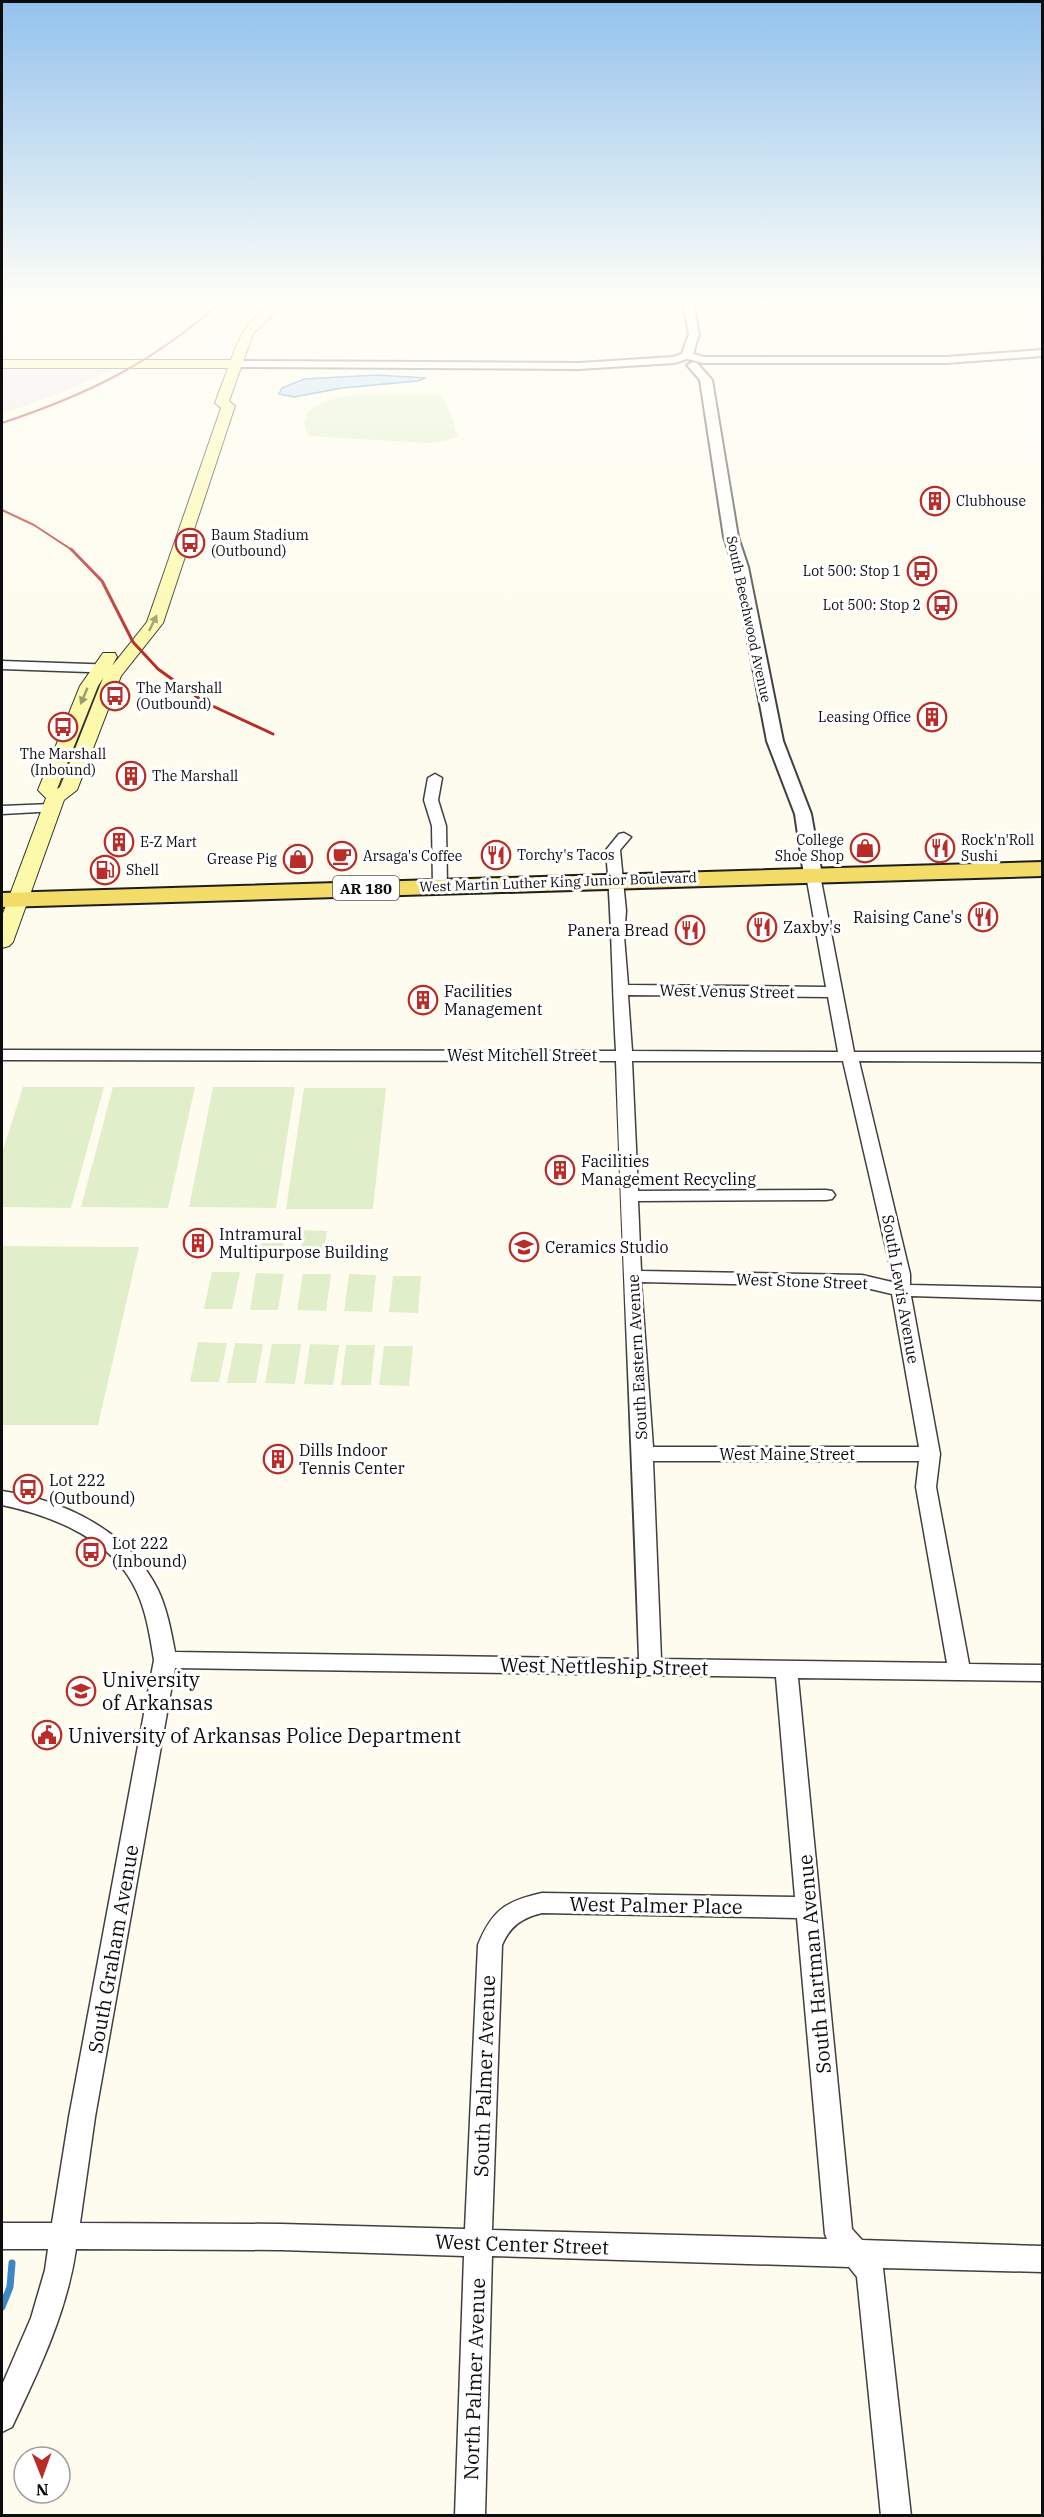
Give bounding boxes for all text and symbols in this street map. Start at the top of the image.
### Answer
building icon: Clubhouse [919,485,951,517]
place label: Clubhouse [956,492,1026,510]
place label: Baum Stadium (Outbound) [211,526,309,560]
bus stop icon: Baum Stadium (Outbound) [174,527,206,559]
street label: South Beechwood Avenue [723,534,775,704]
bus stop icon: Lot 500: Stop 1 [906,555,938,587]
place label: Lot 500: Stop 1 [803,562,901,580]
bus stop icon: Lot 500: Stop 2 [926,589,958,621]
place label: Lot 500: Stop 2 [823,596,921,614]
one-way arrow [149,615,158,632]
place label: The Marshall (Outbound) [136,679,222,713]
bus stop icon: The Marshall (Outbound) [99,680,131,712]
one-way arrow [79,688,89,706]
building icon: Leasing Office [916,701,948,733]
place label: Leasing Office [818,708,911,726]
bus stop icon: The Marshall (Inbound) [47,711,79,743]
place label: The Marshall (Inbound) [20,745,106,779]
building icon: The Marshall [115,760,147,792]
place label: The Marshall [152,767,238,785]
building icon: E-Z Mart [103,826,135,858]
place label: College Shoe Shop [775,831,844,865]
place label: Rock'n'Roll Sushi [961,831,1034,865]
shop icon: College Shoe Shop [849,832,881,864]
restaurant icon: Rock'n'Roll Sushi [924,832,956,864]
place label: E-Z Mart [140,833,197,851]
restaurant icon: Torchy's Tacos [480,839,512,871]
cafe icon: Arsaga's Coffee [326,840,358,872]
shop icon: Grease Pig [282,843,314,875]
place label: Torchy's Tacos [517,846,615,864]
place label: Arsaga's Coffee [363,847,462,865]
place label: Grease Pig [207,850,277,868]
fuel station icon: Shell [89,854,121,886]
place label: Shell [126,861,159,879]
street label: West Martin Luther King Junior Boulevard [419,868,698,896]
road number: AR 180 [333,876,399,900]
restaurant icon: Raising Cane's [967,901,999,933]
place label: Raising Cane's [853,907,962,927]
restaurant icon: Zaxby's [746,911,778,943]
restaurant icon: Panera Bread [674,914,706,946]
place label: Zaxby's [783,917,841,937]
place label: Panera Bread [567,920,669,940]
street label: West Venus Street [659,980,795,1002]
place label: Facilities Management [444,981,543,1019]
building icon: Facilities Management [407,984,439,1016]
street label: West Mitchell Street [447,1045,597,1065]
place label: Facilities Management Recycling [581,1151,756,1189]
building icon: Facilities Management Recycling [544,1154,576,1186]
street label: South Lewis Avenue [878,1213,924,1365]
place label: Intramural Multipurpose Building [219,1224,389,1262]
building icon: Intramural Multipurpose Building [182,1227,214,1259]
school or university icon: Ceramics Studio [508,1231,540,1263]
place label: Ceramics Studio [545,1237,668,1257]
street label: West Stone Street [736,1269,869,1293]
street label: South Eastern Avenue [623,1274,651,1440]
place label: Dills Indoor Tennis Center [299,1440,405,1478]
building icon: Dills Indoor Tennis Center [262,1443,294,1475]
street label: West Maine Street [719,1444,855,1464]
place label: Lot 222 (Outbound) [49,1470,135,1508]
bus stop icon: Lot 222 (Outbound) [12,1473,44,1505]
place label: Lot 222 (Inbound) [112,1533,187,1571]
bus stop icon: Lot 222 (Inbound) [75,1536,107,1568]
street label: West Nettleship Street [499,1651,709,1681]
place label: University of Arkansas [102,1666,213,1716]
school or university icon: University of Arkansas [65,1675,97,1707]
public building icon: University of Arkansas Police Department [31,1719,63,1751]
place label: University of Arkansas Police Department [68,1722,461,1749]
street label: South Graham Avenue [81,1843,145,2055]
street label: South Hartman Avenue [791,1853,837,2075]
street label: West Palmer Place [569,1890,743,1920]
street label: South Palmer Avenue [467,1974,501,2178]
street label: West Center Street [434,2227,610,2261]
street label: North Palmer Avenue [457,2277,491,2481]
north arrow [12,2445,72,2505]
text: N [36,2480,49,2500]

